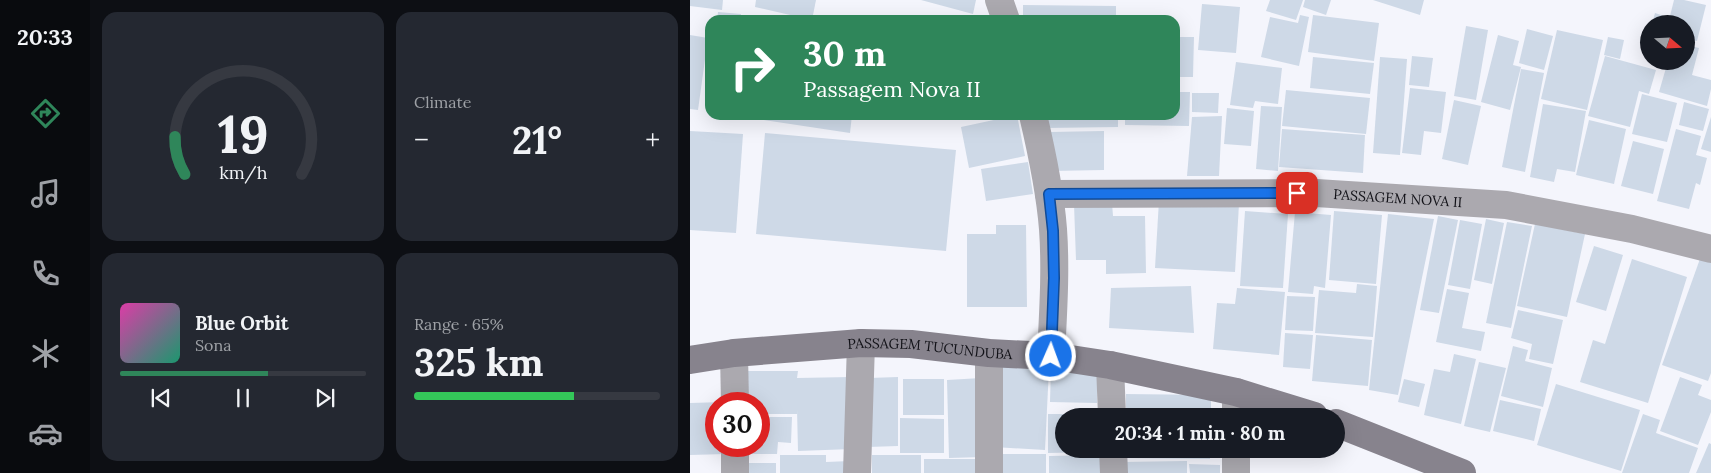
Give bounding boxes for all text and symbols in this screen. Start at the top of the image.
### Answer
north arrow [1640,15,1695,70]
map controls [1640,15,1695,70]
text: 20:33 [17,23,73,51]
text: 30 m [803,31,886,76]
icon: right [720,35,785,100]
text: Passagem Nova II [803,75,981,103]
text: Climate [414,92,471,112]
icon: directions [28,96,63,131]
text: 19 [217,101,269,167]
text: 21° [512,116,562,164]
text: − [414,122,429,158]
text: + [645,122,660,158]
text: km/h [219,161,267,184]
pin [1276,172,1318,214]
icon: music [28,176,63,211]
icon: arrive [1283,179,1311,207]
street label: PASSAGEM NOVA II [1333,185,1463,211]
icon: phone [28,256,63,291]
text: Blue Orbit [195,311,289,335]
text: Range · 65% [414,314,504,334]
position arrow [1024,329,1076,381]
street label: PASSAGEM TUCUNDUBA [847,334,1013,363]
text: Sona [195,335,231,355]
icon: climate [28,336,63,371]
text: 325 km [414,338,544,386]
icon: previous [147,384,175,412]
icon: pause [229,384,257,412]
icon: next [311,384,339,412]
speed limit sign: 30 [705,392,770,457]
icon: car [28,416,63,451]
text: 20:34 · 1 min · 80 m [1115,421,1285,445]

